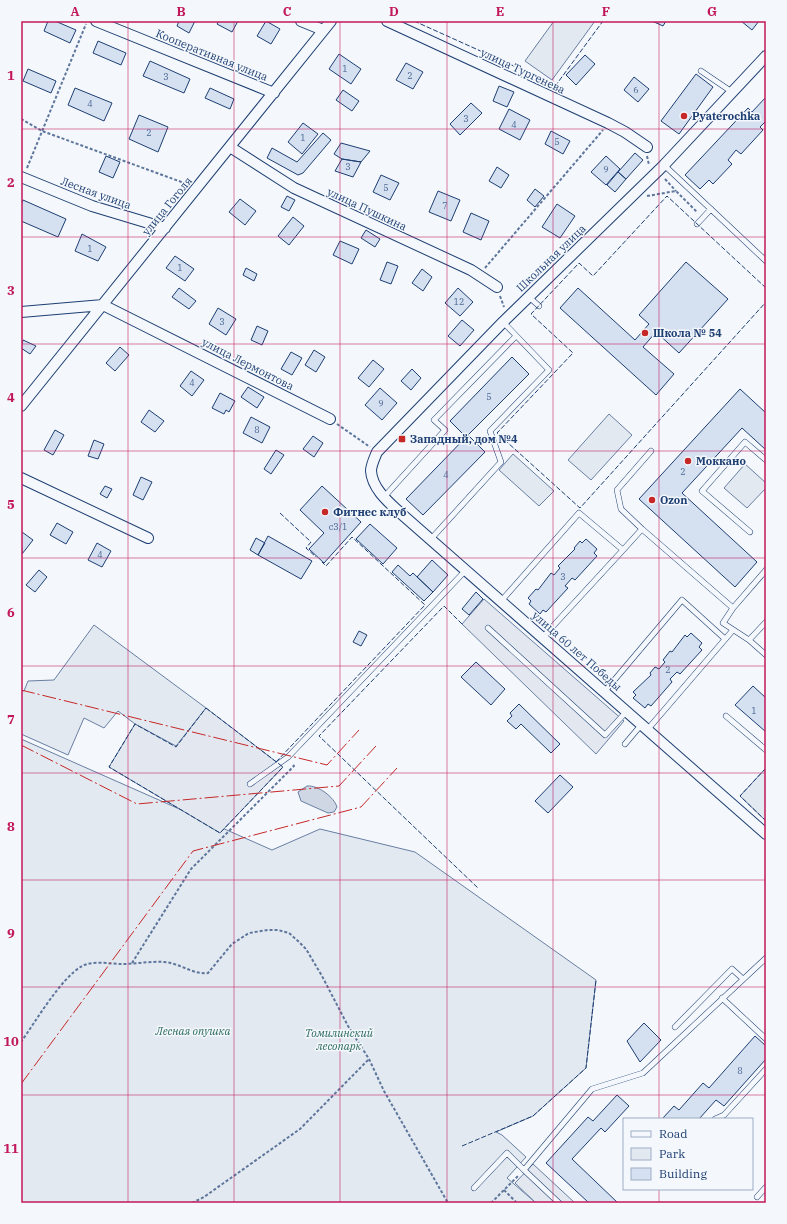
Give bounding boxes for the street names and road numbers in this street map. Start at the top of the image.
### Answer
street label: Кооперативная улица [154,26,270,84]
street label: улица Тургенева [479,45,567,97]
street label: Лесная улица [59,174,133,212]
street label: улица Гоголя [139,174,195,238]
street label: улица Пушкина [325,184,409,234]
street label: Школьная улица [513,221,589,295]
street label: улица Лермонтова [200,335,296,393]
street label: улица 60 лет Победы [529,608,625,694]

